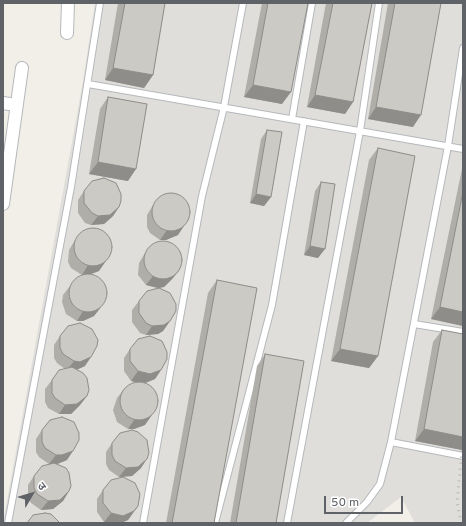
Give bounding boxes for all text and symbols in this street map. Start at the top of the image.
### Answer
north arrow [12,474,52,514]
text: उ [34,480,49,493]
scale bar [326,488,405,514]
text: 50 m [331,495,359,511]

